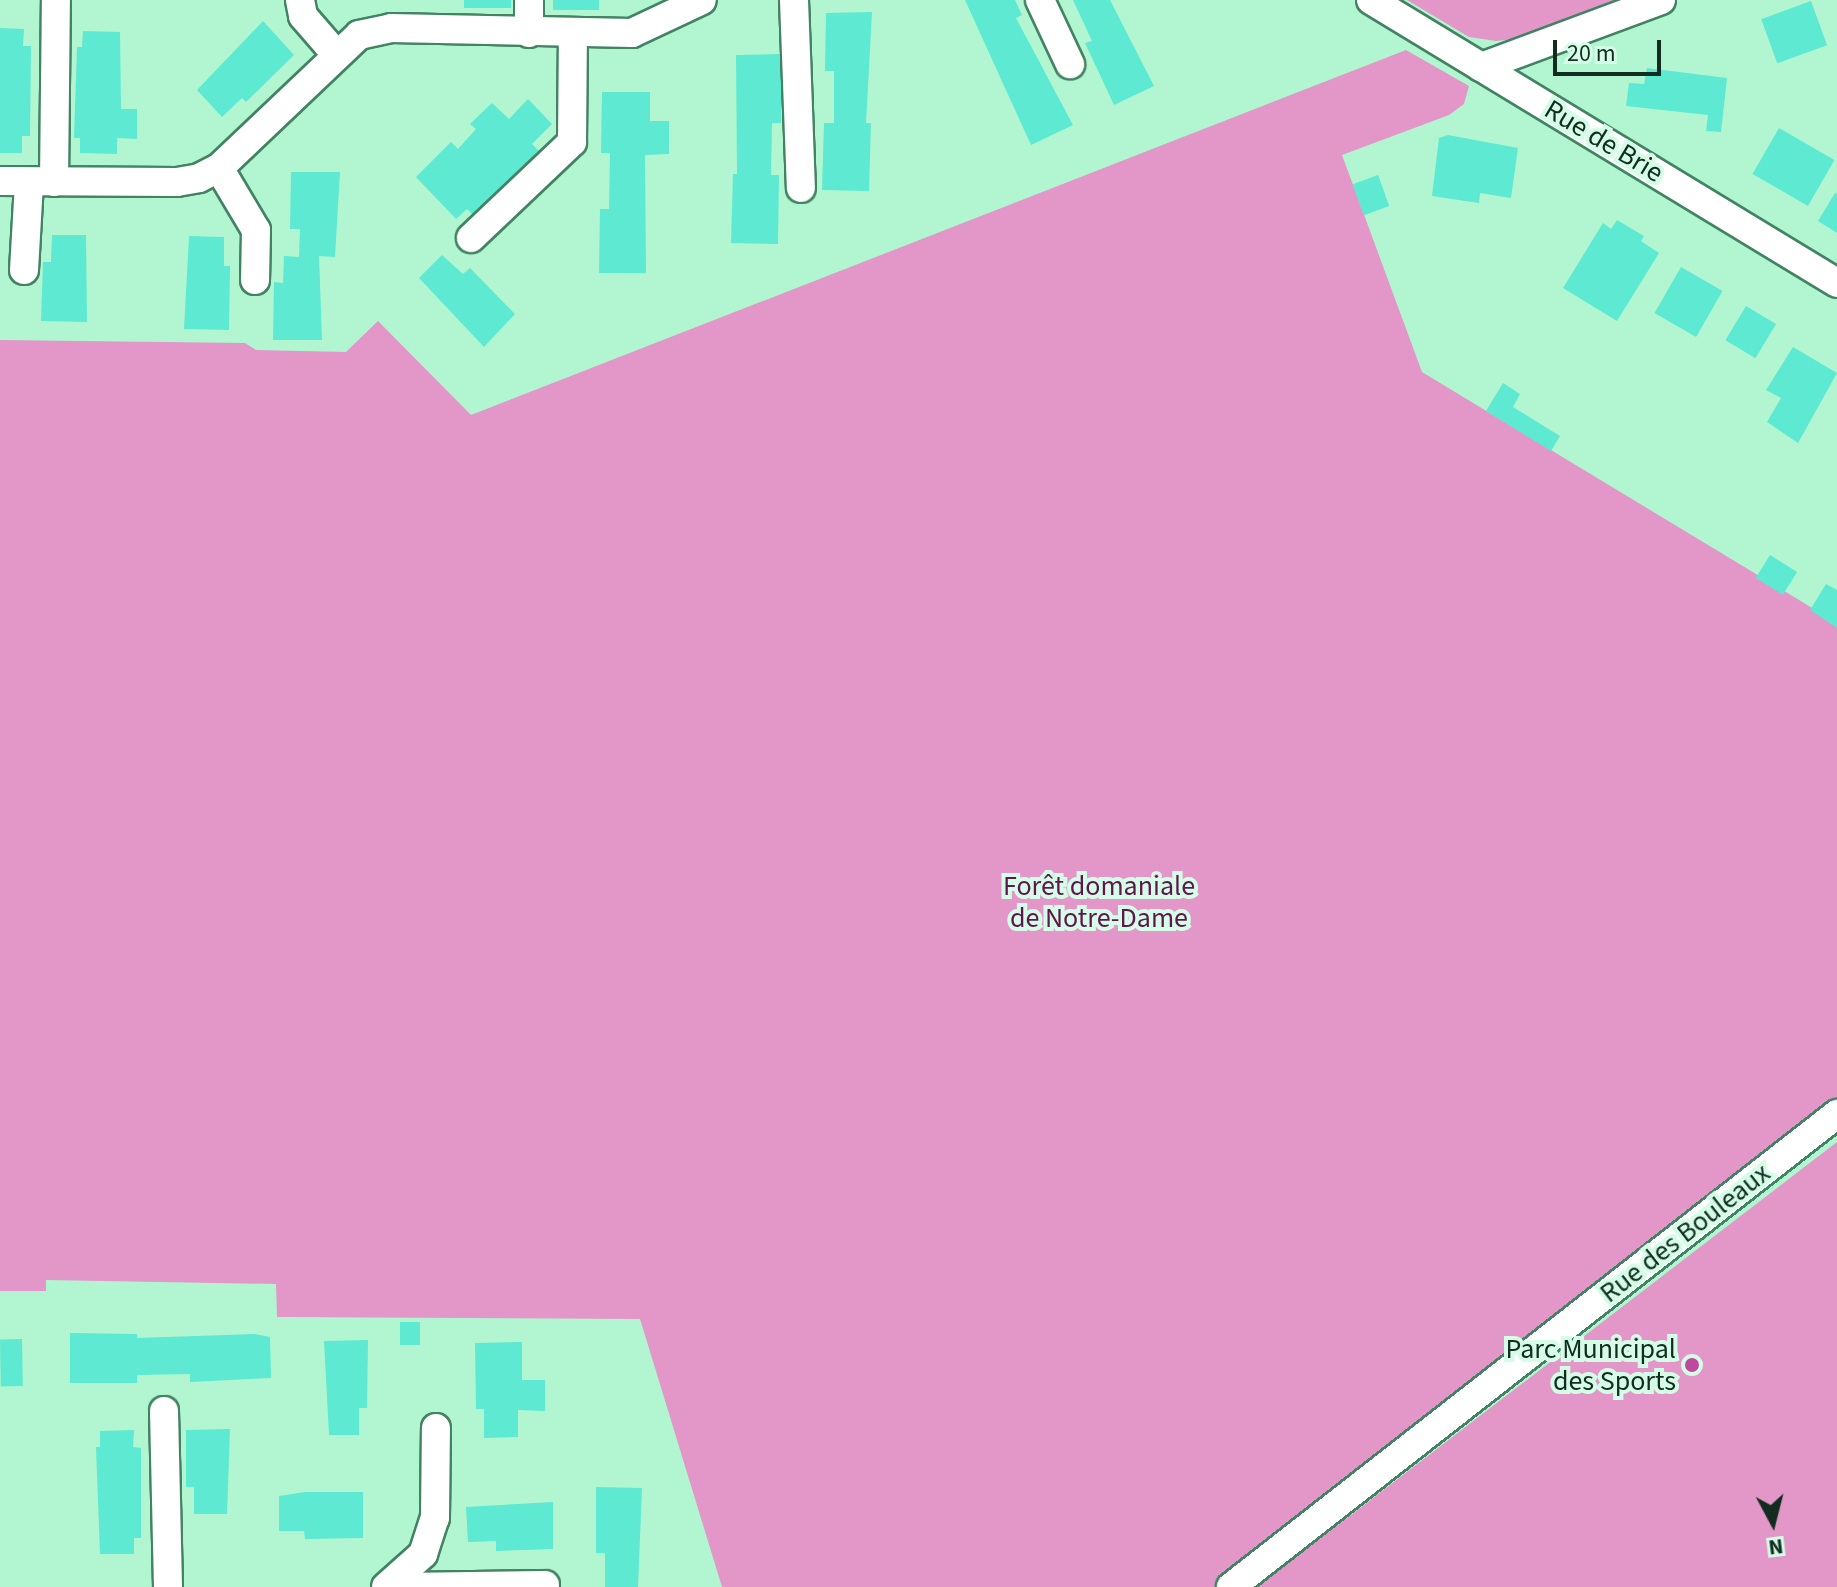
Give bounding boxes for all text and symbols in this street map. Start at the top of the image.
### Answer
scale bar [1557,24,1665,74]
text: 20 m [1567,36,1616,71]
street label: Rue de Brie [1539,92,1669,190]
park label: Forêt domaniale de Notre-Dame [1003,869,1195,935]
street label: Rue des Bouleaux [1593,1156,1777,1310]
place label: Parc Municipal des Sports [1506,1332,1676,1398]
marker: Parc Municipal des Sports [1683,1356,1701,1374]
north arrow [1733,1483,1813,1563]
text: N [1767,1530,1785,1564]

